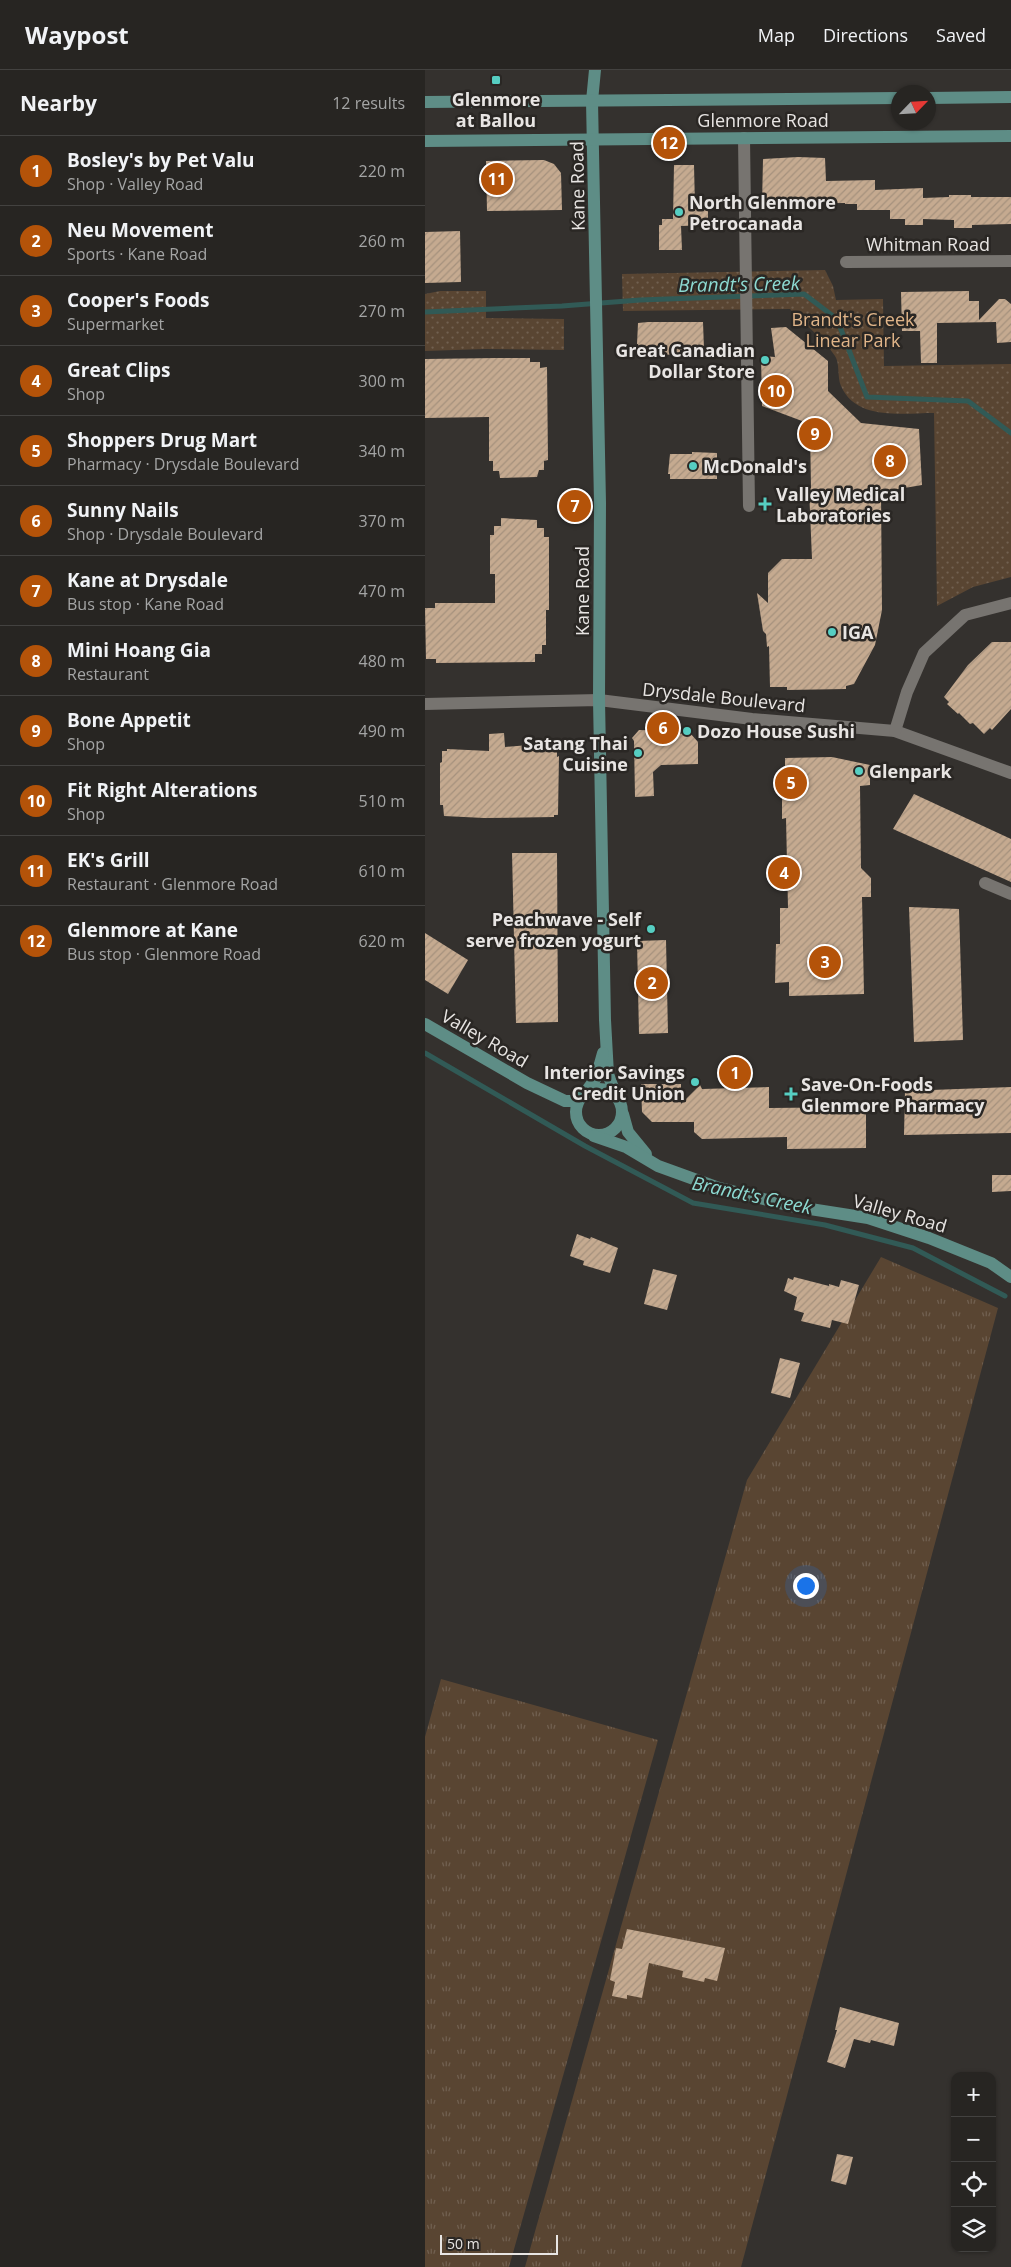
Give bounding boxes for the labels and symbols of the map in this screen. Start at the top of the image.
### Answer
marker: Glenmore at Ballou [490,74,502,86]
north arrow [891,85,936,130]
place label: Glenmore at Ballou [452,87,540,132]
street label: Glenmore Road [697,108,829,132]
pin: 12 [653,124,685,162]
street label: Kane Road [564,141,590,231]
pin: 11 [481,160,513,198]
place label: North Glenmore Petrocanada [689,190,836,235]
marker: North Glenmore Petrocanada [673,206,685,218]
street label: Whitman Road [866,232,990,256]
water label: Brandt's Creek [678,270,801,298]
park label: Brandt's Creek Linear Park [791,307,915,352]
place label: Great Canadian Dollar Store [615,338,755,383]
marker: Great Canadian Dollar Store [759,354,771,366]
pin: 10 [760,372,792,410]
pin: 9 [799,415,831,453]
pin: 8 [874,442,906,480]
place label: McDonald's [703,454,807,478]
marker: McDonald's [687,460,699,472]
place label: Valley Medical Laboratories [776,482,905,527]
pin: 7 [559,487,591,525]
marker: Valley Medical Laboratories [758,497,772,511]
street label: Kane Road [570,546,594,636]
place label: IGA [842,620,874,644]
marker: IGA [826,626,838,638]
street label: Drysdale Boulevard [641,677,807,717]
pin: 6 [647,709,679,747]
place label: Dozo House Sushi [697,719,855,743]
marker: Dozo House Sushi [681,725,693,737]
place label: Satang Thai Cuisine [523,731,628,776]
marker: Satang Thai Cuisine [632,747,644,759]
place label: Glenpark [869,759,952,783]
pin: 5 [775,764,807,802]
marker: Glenpark [853,765,865,777]
pin: 4 [768,854,800,892]
place label: Peachwave - Self serve frozen yogurt [466,907,642,952]
marker: Peachwave - Self serve frozen yogurt [645,923,657,935]
pin: 3 [809,943,841,981]
pin: 2 [636,964,668,1002]
street label: Valley Road [437,1003,533,1073]
pin: 1 [719,1054,751,1092]
place label: Interior Savings Credit Union [544,1060,685,1105]
place label: Save-On-Foods Glenmore Pharmacy [801,1072,985,1117]
marker: Interior Savings Credit Union [689,1076,701,1088]
marker: Save-On-Foods Glenmore Pharmacy [785,1088,797,1100]
water label: Brandt's Creek [690,1170,815,1221]
street label: Valley Road [850,1188,950,1238]
your location [793,1573,819,1599]
scale bar [440,2232,557,2255]

